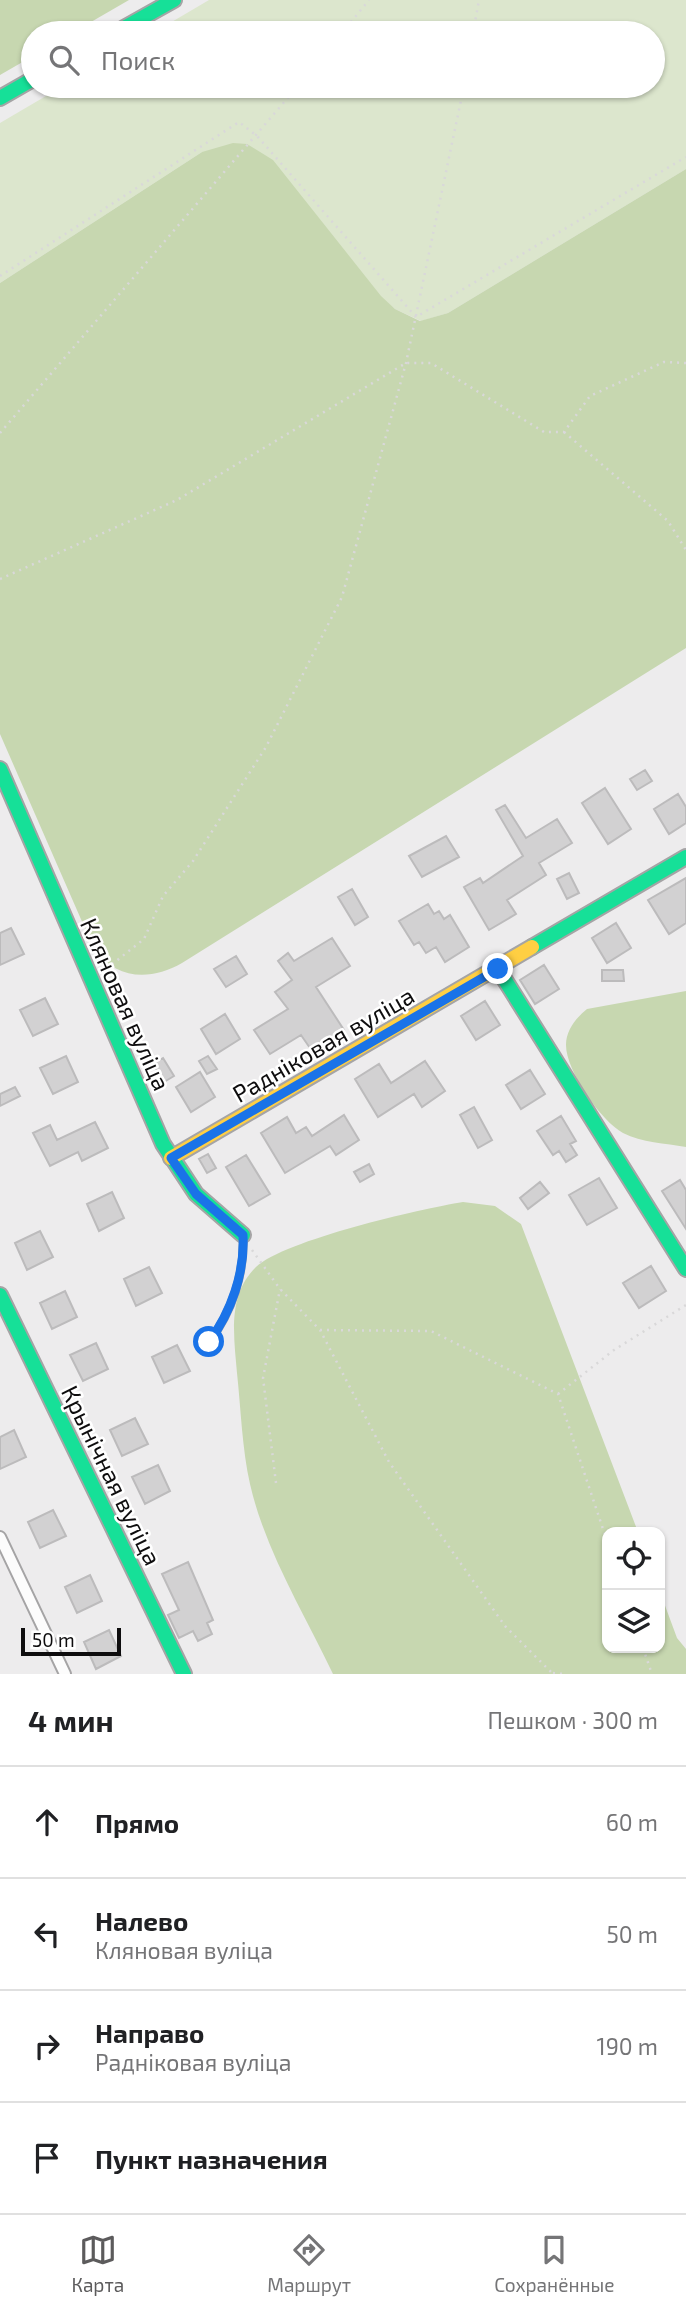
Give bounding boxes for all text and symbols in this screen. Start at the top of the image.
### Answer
search box [21,21,665,98]
icon: search [45,41,83,79]
text: Поиск [101,44,175,75]
street label: Кляновая вуліца [74,913,177,1095]
route end [482,953,513,984]
street label: Радніковая вуліца [227,980,420,1109]
route start [193,1326,224,1357]
street label: Крынічная вуліца [55,1380,168,1570]
map controls [602,1527,665,1653]
button: locate [602,1527,665,1590]
button: layers [602,1590,665,1653]
scale bar [21,1625,121,1657]
text: 50 m [32,1628,75,1651]
text: 4 мин [28,1702,114,1738]
text: Пешком · 300 m [488,1706,658,1734]
icon: ahead [28,1803,66,1841]
text: Прямо [95,1807,179,1838]
text: 60 m [606,1808,658,1836]
text: Налево [95,1905,188,1936]
icon: left [28,1915,66,1953]
text: 50 m [607,1920,658,1948]
text: Кляновая вуліца [95,1936,273,1964]
text: Направо [95,2017,204,2048]
icon: right [28,2027,66,2065]
text: 190 m [597,2032,658,2060]
text: Радніковая вуліца [95,2048,291,2076]
icon: arrive [28,2139,66,2177]
text: Пункт назначения [95,2143,328,2174]
tab: Карта [71,2231,124,2296]
tab: Маршрут [267,2231,351,2296]
tab: Сохранённые [494,2231,615,2296]

